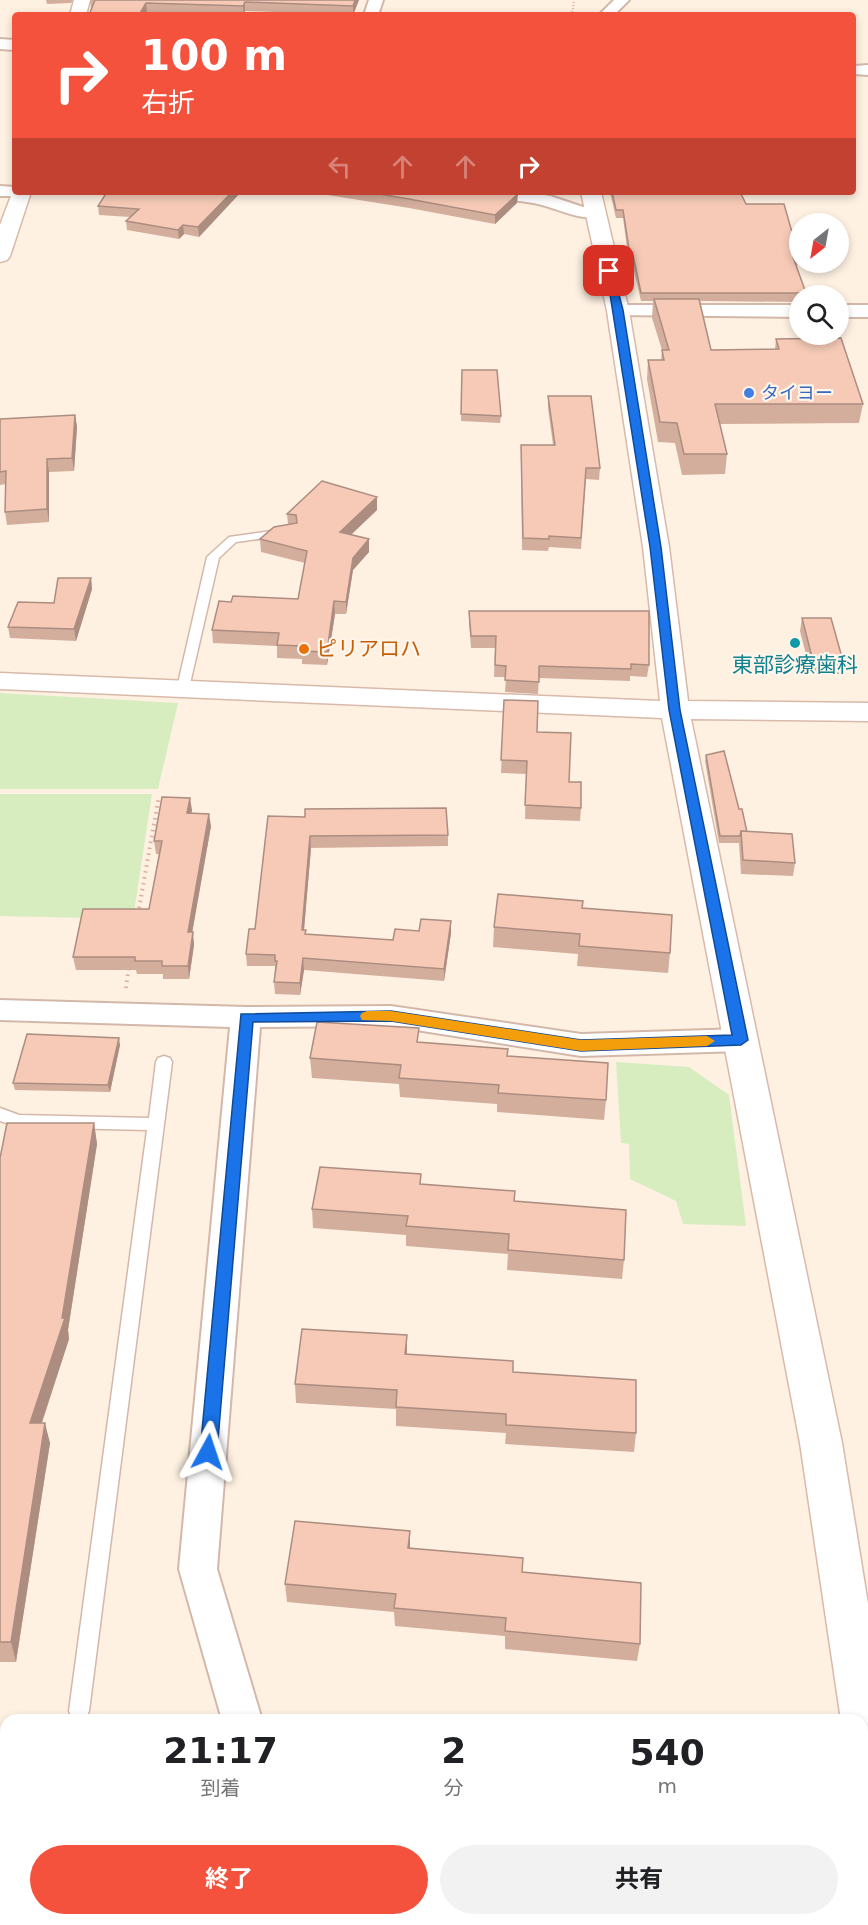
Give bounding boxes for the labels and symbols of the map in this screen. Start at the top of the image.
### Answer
north arrow [789,213,849,273]
pin [583,245,634,296]
place label: タイヨー [761,382,833,403]
marker: タイヨー [742,386,756,400]
marker: 東部診療歯科 [788,636,802,650]
place label: ピリアロハ [316,637,421,661]
marker: ピリアロハ [297,642,311,656]
place label: 東部診療歯科 [732,653,858,677]
position arrow [176,1420,240,1484]

